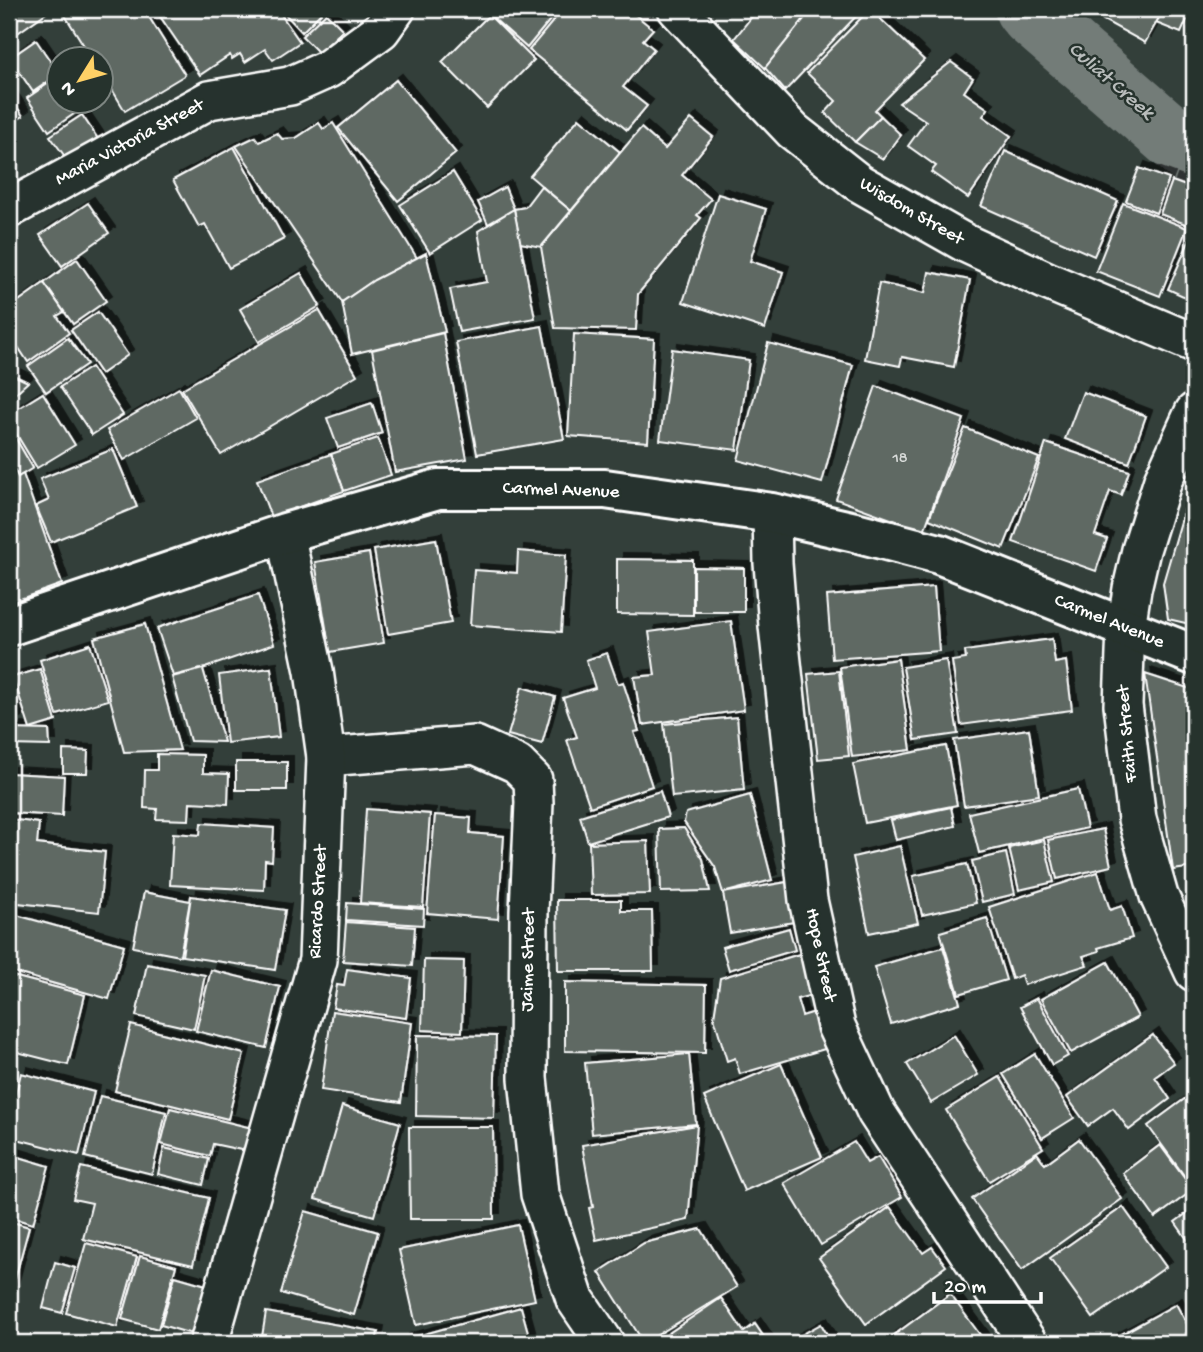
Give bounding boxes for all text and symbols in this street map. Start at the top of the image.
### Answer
water label: Culiat Creek [1062,38,1160,128]
north arrow [46,46,116,116]
text: N [56,76,82,100]
street label: Maria Victoria Street [52,93,210,192]
street label: Wisdom Street [855,173,969,252]
house number: 18 [891,450,908,469]
street label: Carmel Avenue [502,477,620,505]
street label: Carmel Avenue [1051,589,1168,655]
street label: Faith Street [1112,682,1144,785]
street label: Ricardo Street [305,842,334,960]
street label: Jaime Street [517,906,541,1012]
street label: Hope Street [799,906,842,1006]
scale bar [934,1261,1040,1305]
text: 20 m [944,1276,986,1301]

